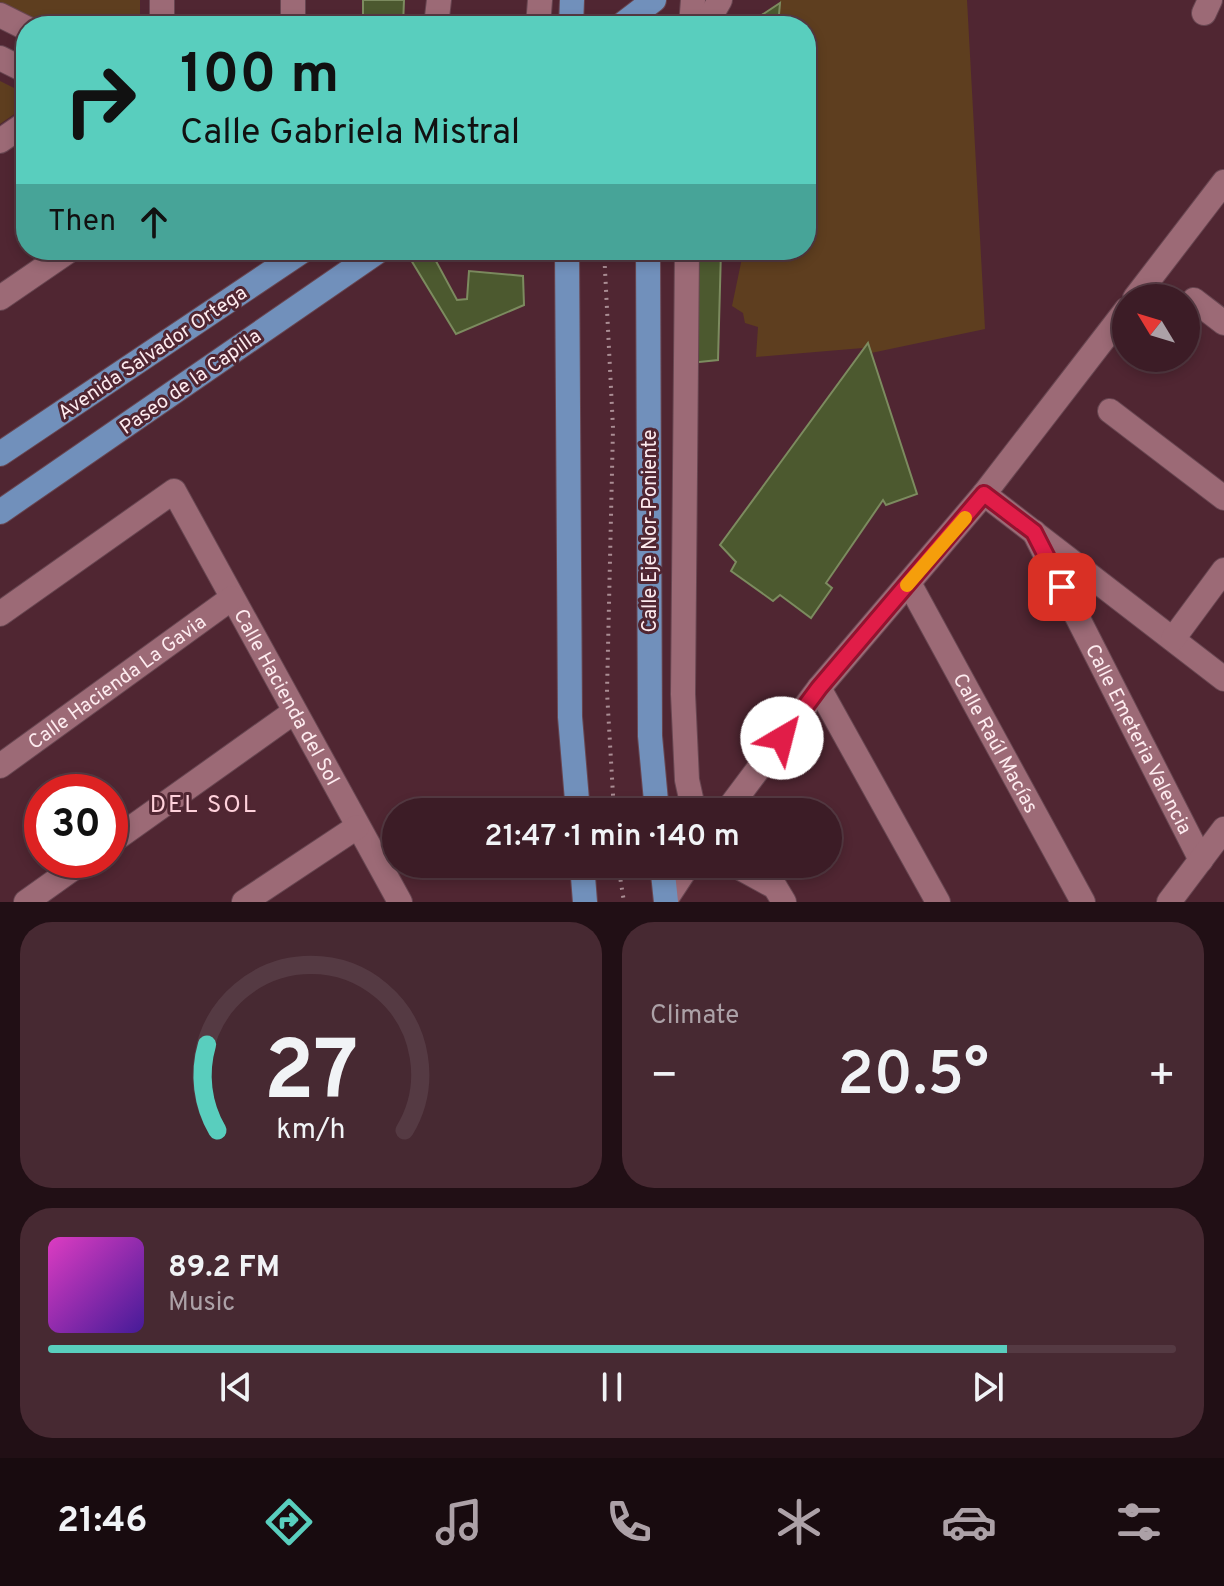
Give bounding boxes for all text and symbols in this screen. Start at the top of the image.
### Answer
text: 100 m [180,42,339,112]
icon: right [48,48,152,152]
text: Calle Gabriela Mistral [180,111,520,157]
icon: ahead [132,200,176,244]
text: Then [48,204,116,241]
street label: Avenida Salvador Ortega [53,281,253,427]
north arrow [1112,284,1200,372]
map controls [1112,284,1200,372]
street label: Paseo de la Capilla [115,324,267,441]
street label: Calle Eje Nor-Poniente [638,430,664,632]
pin [1028,553,1096,621]
icon: arrive [1040,565,1084,609]
street label: Calle Hacienda del Sol [226,605,344,791]
street label: Calle Hacienda La Gavia [23,610,212,757]
street label: Calle Emeteria Valencia [1078,640,1197,839]
street label: Calle Raúl Macías [946,669,1043,818]
position arrow [740,696,824,780]
speed limit sign: 30 [24,774,128,878]
district label: DEL SOL [150,791,258,821]
text: 21:47 · 1 min · 140 m [484,819,740,856]
text: Climate [650,1000,739,1033]
text: 27 [264,1024,358,1129]
text: 20.5° [837,1040,989,1116]
text: − [650,1050,678,1106]
text: + [1148,1050,1176,1106]
text: km/h [276,1113,346,1149]
text: 89.2 FM [168,1250,280,1287]
text: Music [168,1287,235,1320]
icon: previous [214,1365,258,1409]
icon: pause [590,1365,634,1409]
icon: next [966,1365,1010,1409]
icon: directions [261,1494,317,1550]
icon: music [431,1494,487,1550]
icon: phone [601,1494,657,1550]
icon: climate [771,1494,827,1550]
icon: car [941,1494,997,1550]
icon: filters [1111,1494,1167,1550]
text: 21:46 [57,1499,147,1545]

